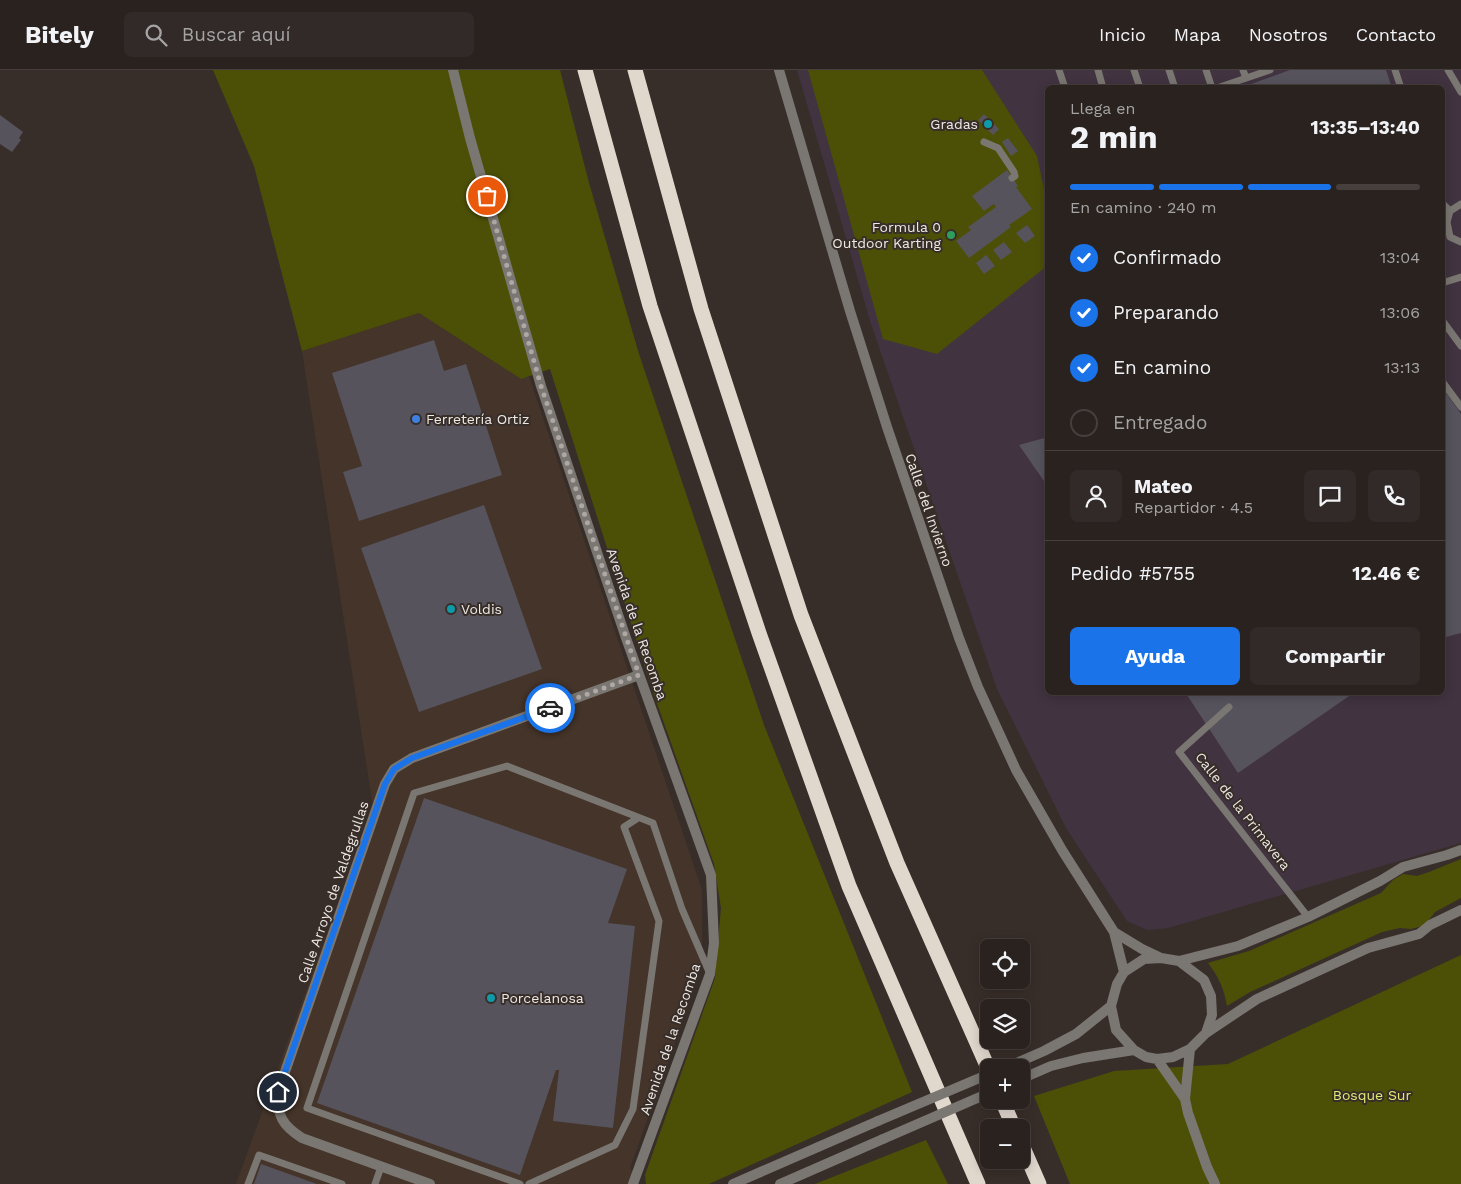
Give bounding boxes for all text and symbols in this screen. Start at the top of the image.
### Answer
search box [124,12,474,57]
text: Bitely [25,21,94,49]
icon: search [142,21,170,49]
text: Buscar aquí [182,23,291,46]
text: Inicio [1099,24,1146,45]
text: Mapa [1174,24,1221,45]
text: Nosotros [1249,24,1328,45]
text: Contacto [1356,24,1436,45]
text: Llega en [1070,99,1136,118]
place label: Gradas [930,116,978,132]
text: 13:35–13:40 [1310,116,1420,139]
marker: Gradas [982,118,994,130]
text: 2 min [1070,118,1158,156]
pin [466,175,508,217]
icon: bag [473,182,501,210]
text: En camino · 240 m [1070,198,1216,217]
place label: Formula 0 Outdoor Karting [832,219,942,251]
marker: Formula 0 Outdoor Karting [945,229,957,241]
icon: check [1070,244,1098,272]
text: Confirmado [1113,246,1222,269]
text: 13:04 [1380,248,1420,267]
icon: check [1070,299,1098,327]
text: Preparando [1113,301,1219,324]
text: 13:06 [1380,303,1420,322]
icon: check [1070,354,1098,382]
text: En camino [1113,356,1211,379]
text: 13:13 [1384,358,1420,377]
place label: Ferretería Ortiz [426,411,529,427]
text: Entregado [1113,411,1207,434]
marker: Ferretería Ortiz [410,413,422,425]
street label: Calle del Invierno [902,451,956,569]
button: person [1070,470,1122,522]
button: chat [1304,470,1356,522]
button: phone [1368,470,1420,522]
text: Mateo [1134,475,1193,498]
text: Repartidor · 4.5 [1134,498,1253,517]
street label: Avenida de la Recomba [603,546,671,702]
text: Pedido #5755 [1070,562,1195,585]
text: 12.46 € [1352,562,1420,585]
place label: Voldis [461,601,502,617]
marker: Voldis [445,603,457,615]
button: Ayuda [1070,627,1240,685]
button: Compartir [1250,627,1420,685]
courier [525,683,575,733]
icon: car [536,694,564,722]
street label: Calle de la Primavera [1192,749,1294,873]
street label: Calle Arroyo de Valdegrullas [294,799,372,985]
map controls [980,939,1030,1169]
button: locate [980,939,1030,989]
street label: Avenida de la Recomba [636,961,704,1117]
place label: Porcelanosa [501,990,584,1006]
marker: Porcelanosa [485,992,497,1004]
button: layers [980,999,1030,1049]
button: + [980,1059,1030,1109]
pin [257,1071,299,1113]
icon: home [264,1078,292,1106]
park label: Bosque Sur [1333,1087,1412,1103]
button: − [980,1119,1030,1169]

